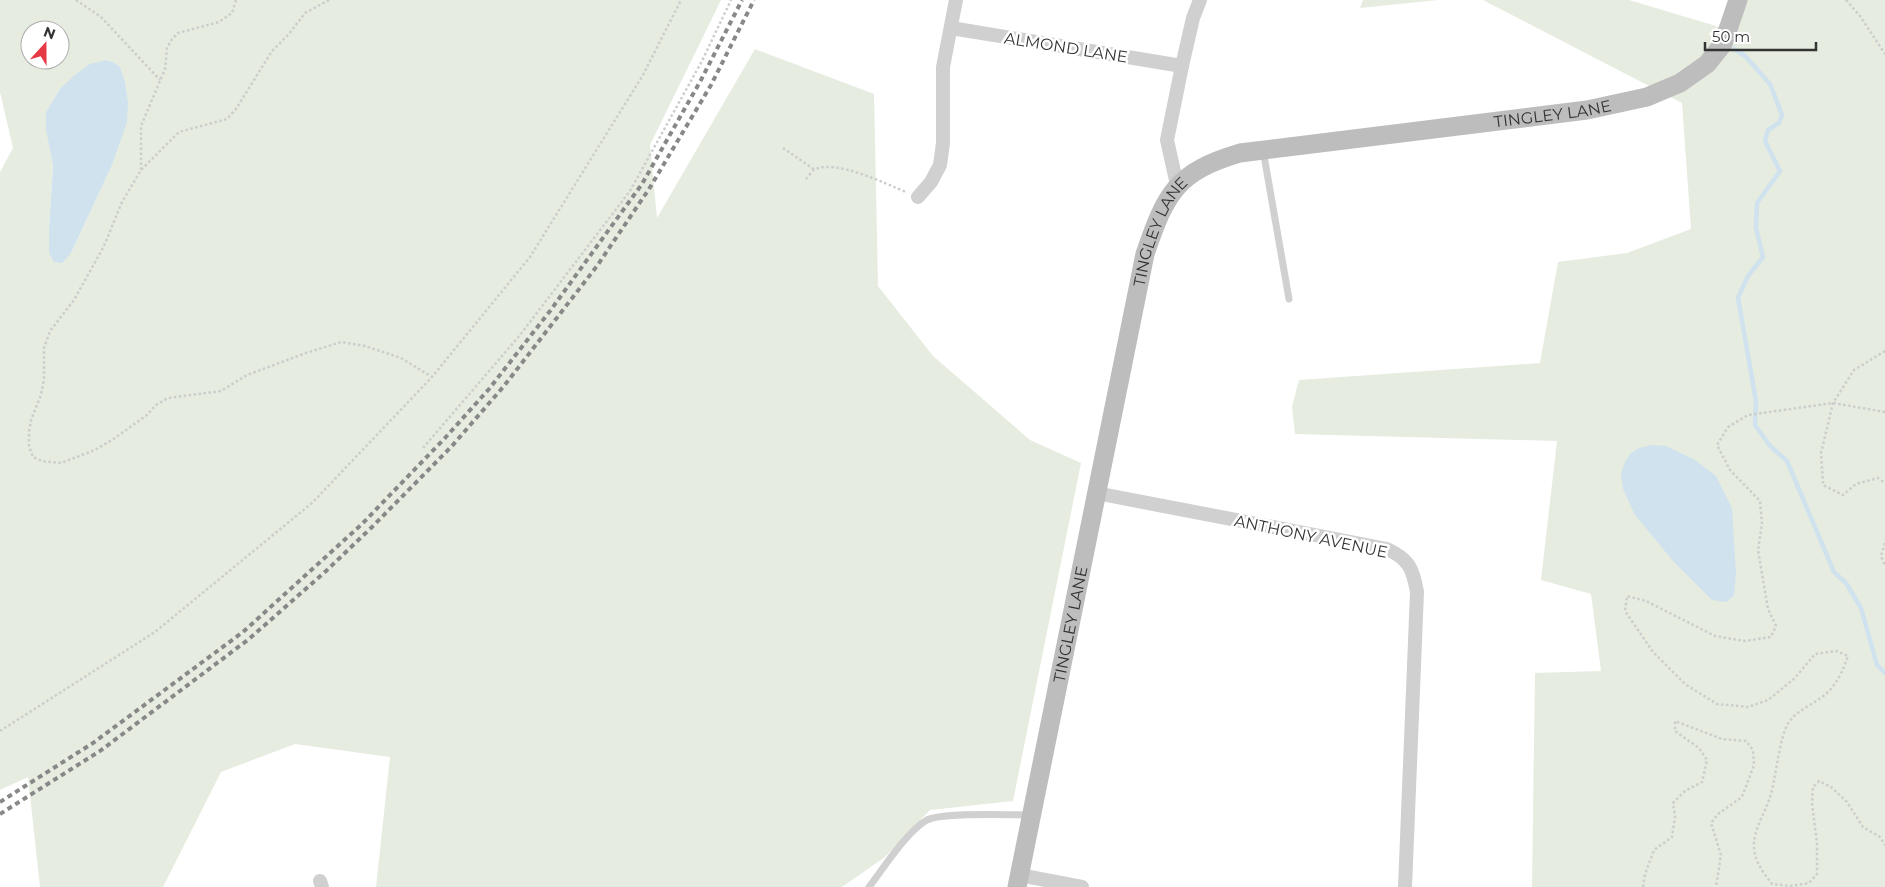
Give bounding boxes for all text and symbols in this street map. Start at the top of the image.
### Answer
north arrow [20,20,70,70]
scale bar [1705,20,1816,52]
text: N [41,22,58,43]
text: 50 m [1712,27,1750,46]
street label: ALMOND LANE [1003,28,1129,67]
street label: TINGLEY LANE [1493,96,1613,131]
street label: TINGLEY LANE [1130,173,1192,288]
street label: ANTHONY AVENUE [1233,511,1389,562]
street label: TINGLEY LANE [1050,564,1092,684]

